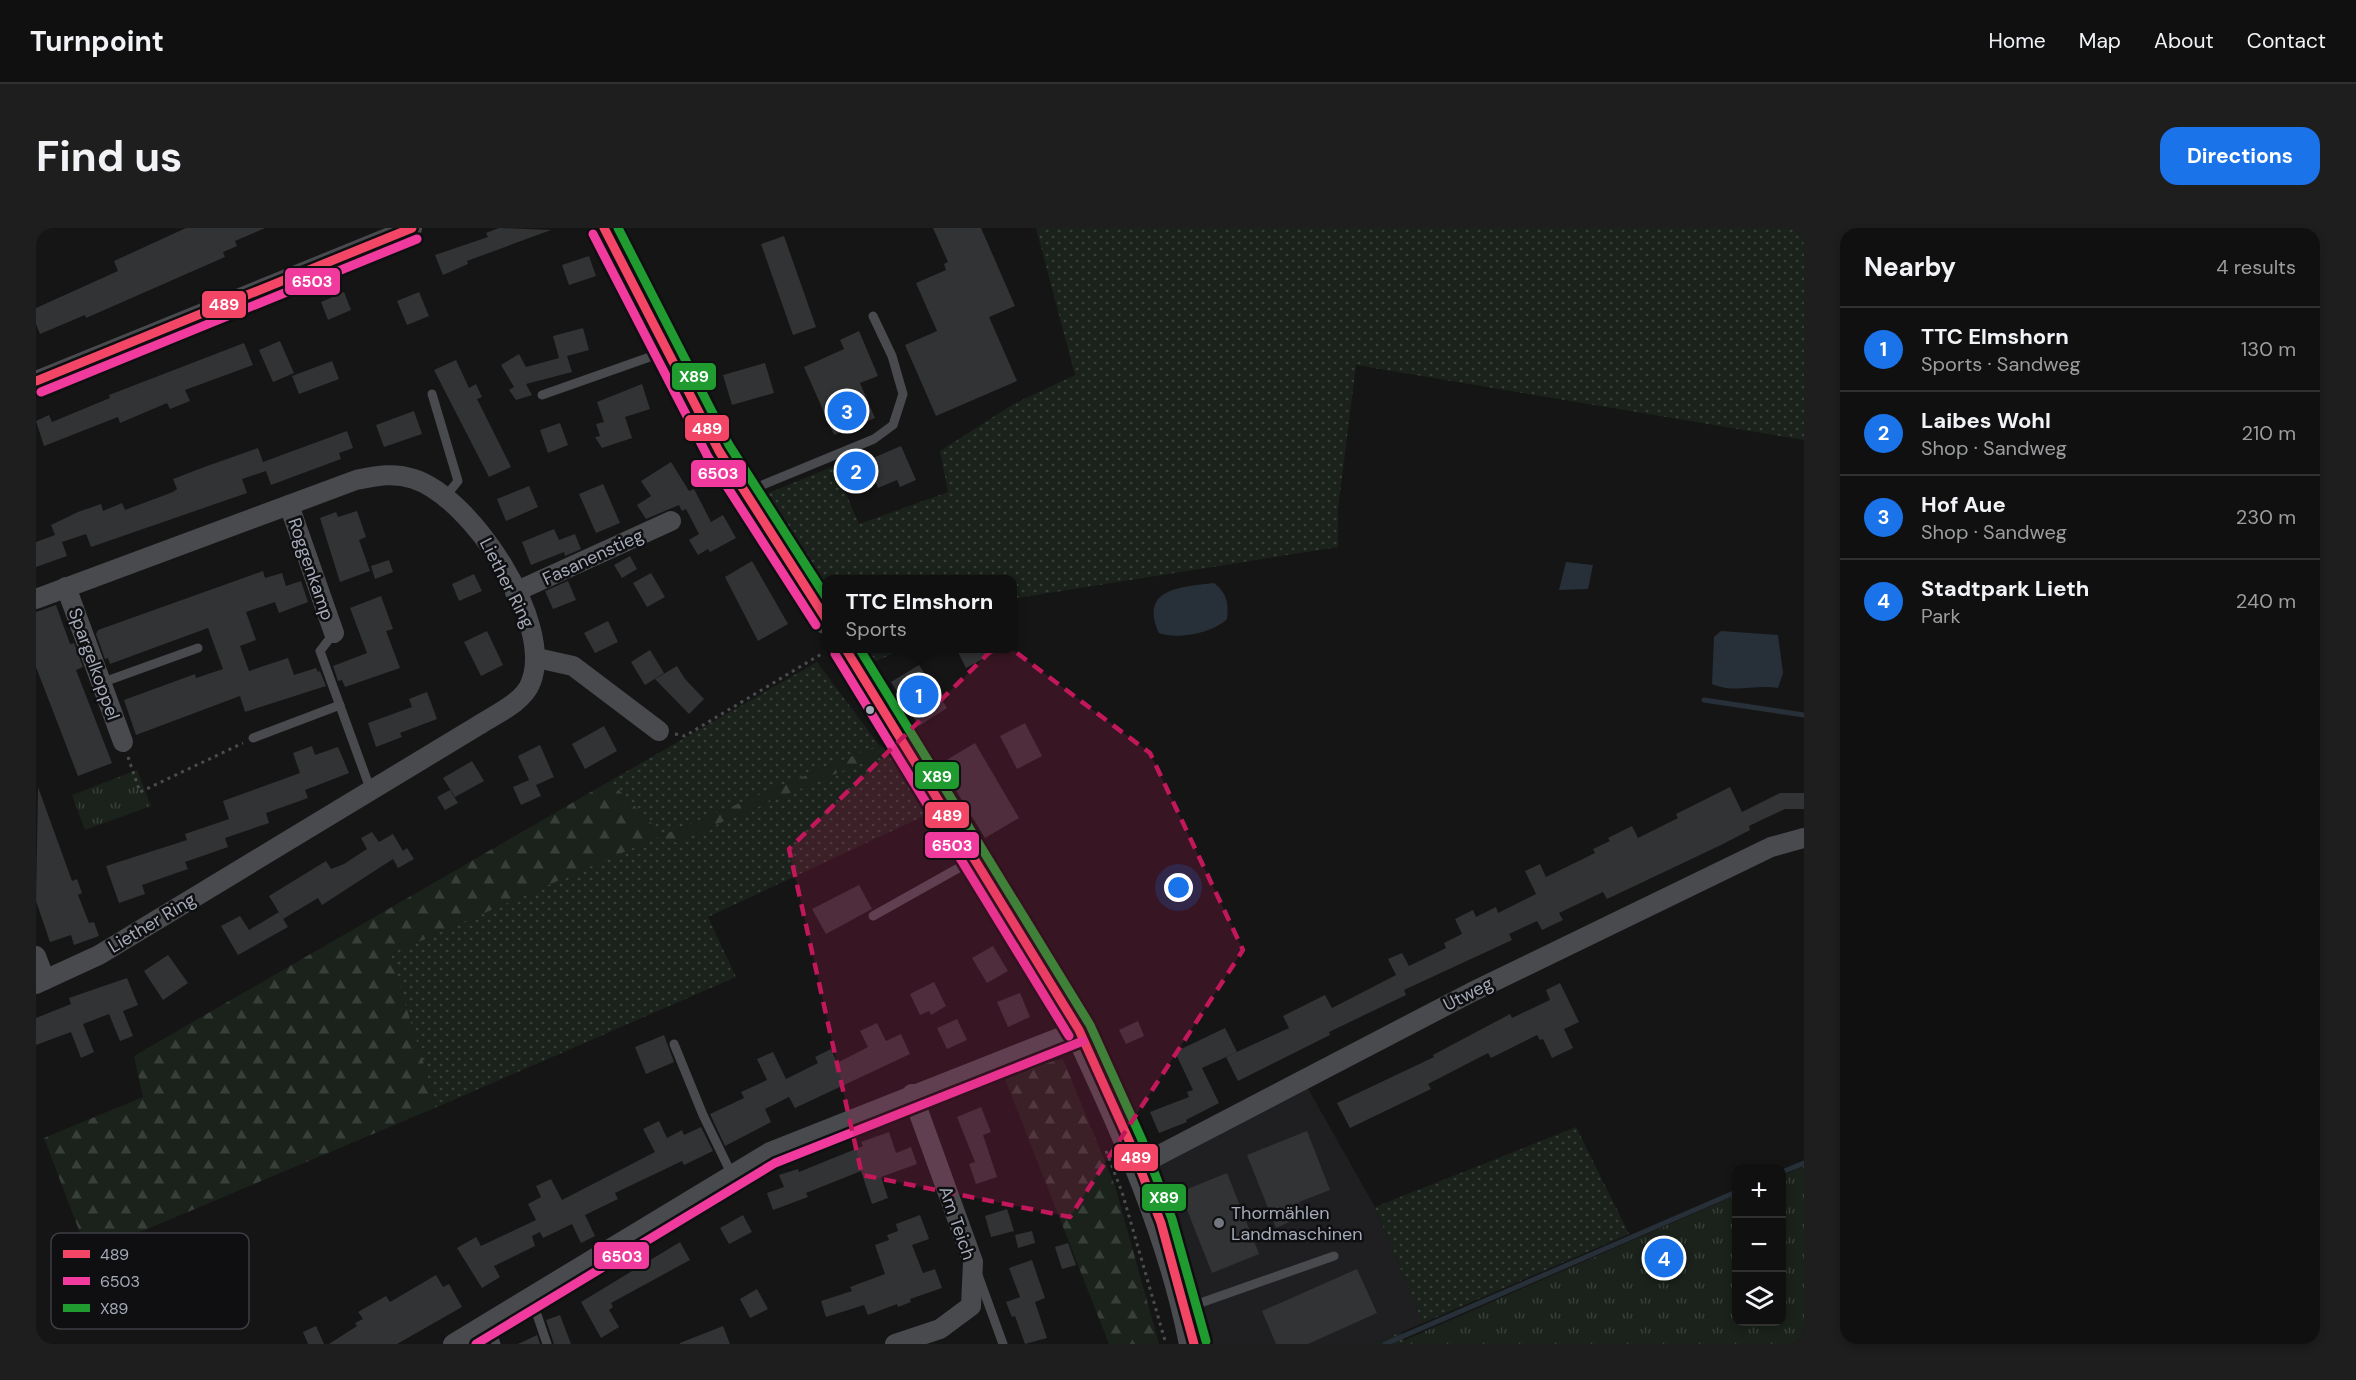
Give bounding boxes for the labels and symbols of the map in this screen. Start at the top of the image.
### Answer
line badge: 6503 [284,267,341,296]
text: 6503 [292,271,332,292]
line badge: 489 [201,290,247,319]
text: 489 [209,294,239,315]
line badge: X89 [671,362,717,391]
text: X89 [679,366,709,387]
pin: 3 [828,388,866,434]
line badge: 489 [684,414,730,442]
text: 489 [692,418,722,439]
pin: 2 [836,448,876,494]
line badge: 6503 [690,459,747,488]
text: 6503 [698,463,738,484]
street label: Roggenkamp [282,515,340,623]
street label: Fasanenstieg [539,523,647,591]
street label: Liether Ring [474,534,540,632]
street label: Spargelkoppel [63,605,125,723]
pin: 1 [900,672,938,718]
unlabelled marker [864,704,876,716]
line badge: X89 [914,761,960,790]
text: X89 [922,766,952,787]
line badge: 489 [924,801,970,829]
text: 489 [932,805,962,826]
line badge: 6503 [924,831,980,859]
text: 6503 [932,835,972,856]
your location [1164,873,1193,902]
street label: Liether Ring [104,887,200,959]
street label: Utweg [1439,971,1497,1017]
line badge: 489 [1113,1143,1159,1172]
text: 489 [1121,1147,1151,1168]
street label: Am Teich [933,1183,981,1263]
line badge: X89 [1141,1183,1187,1212]
text: X89 [1149,1187,1179,1208]
place label: Thormählen Landmaschinen [1231,1201,1363,1246]
marker: Thormählen Landmaschinen [1212,1216,1226,1230]
legend [51,1233,249,1329]
pin: 4 [1644,1236,1684,1280]
line badge: 6503 [593,1241,650,1270]
text: 489 [100,1244,129,1265]
text: 6503 [602,1246,642,1267]
text: 6503 [100,1271,140,1292]
text: X89 [100,1298,128,1319]

